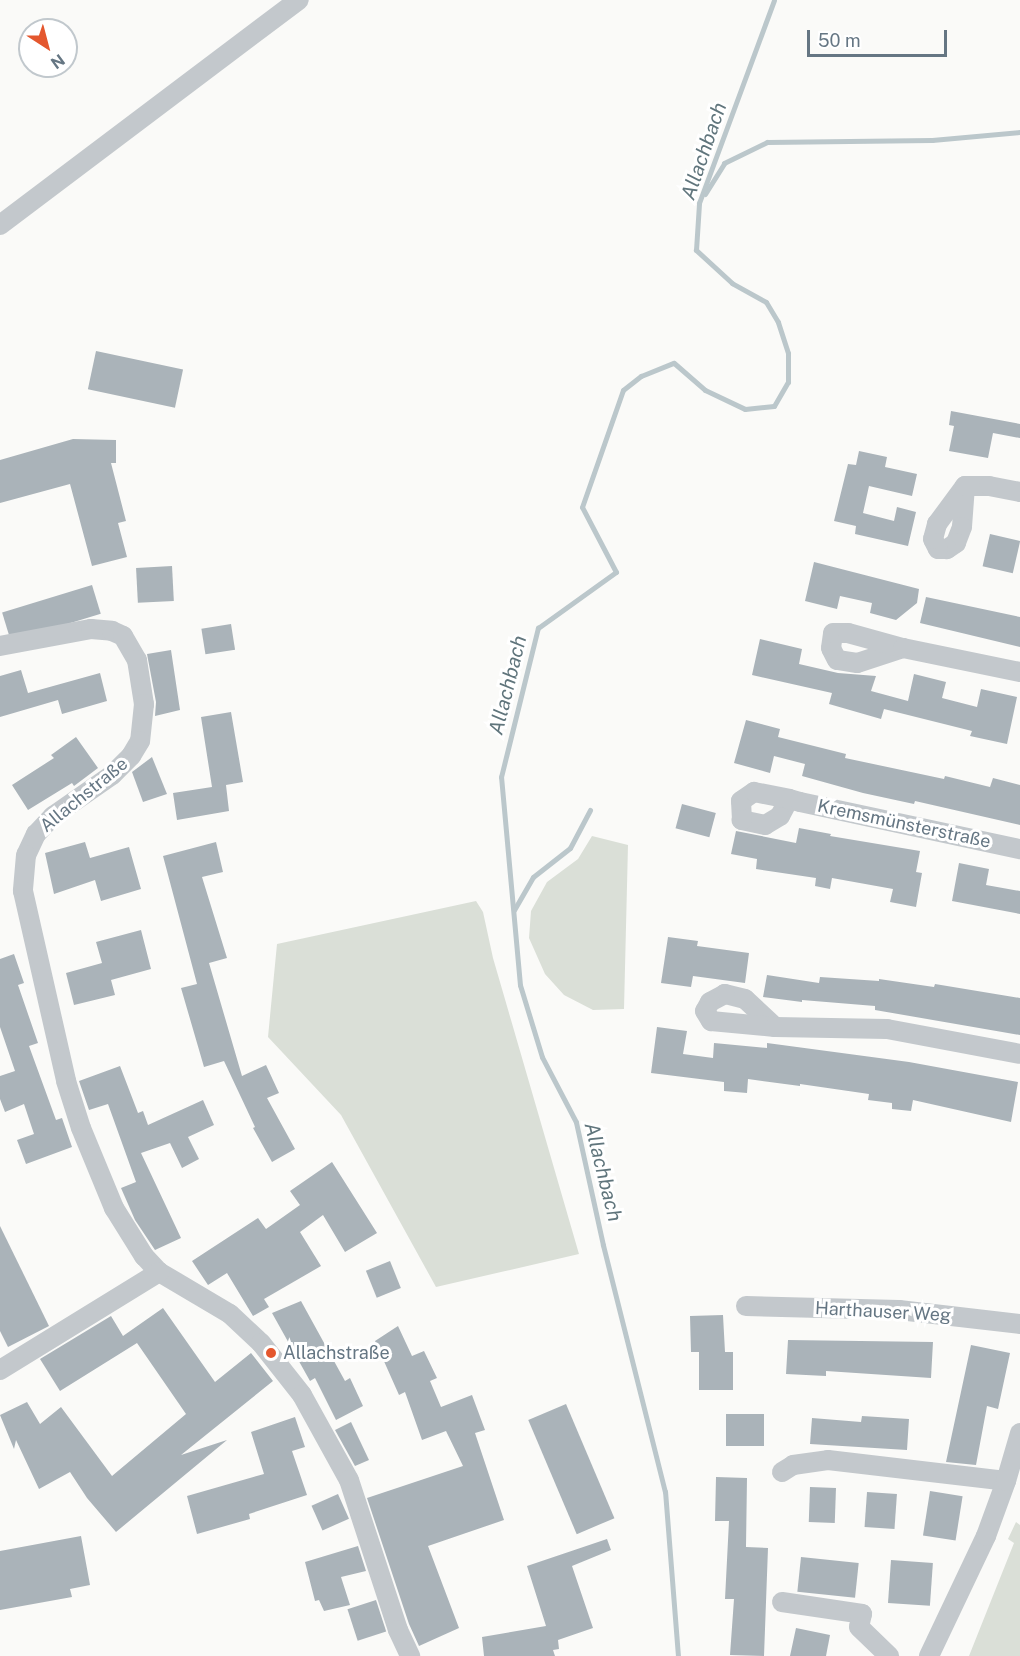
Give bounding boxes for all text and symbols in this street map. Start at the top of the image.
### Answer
north arrow [18,18,78,78]
scale bar [810,18,950,56]
text: 50 m [818,30,861,51]
text: N [47,50,68,73]
water label: Allachbach [676,99,732,203]
water label: Allachbach [484,633,532,737]
street label: Allachstraße [36,753,132,837]
street label: Kremsmünsterstraße [815,795,993,853]
water label: Allachbach [579,1120,627,1224]
street label: Harthauser Weg [814,1298,952,1326]
place label: Allachstraße [283,1342,390,1364]
marker: Allachstraße [264,1346,278,1360]

